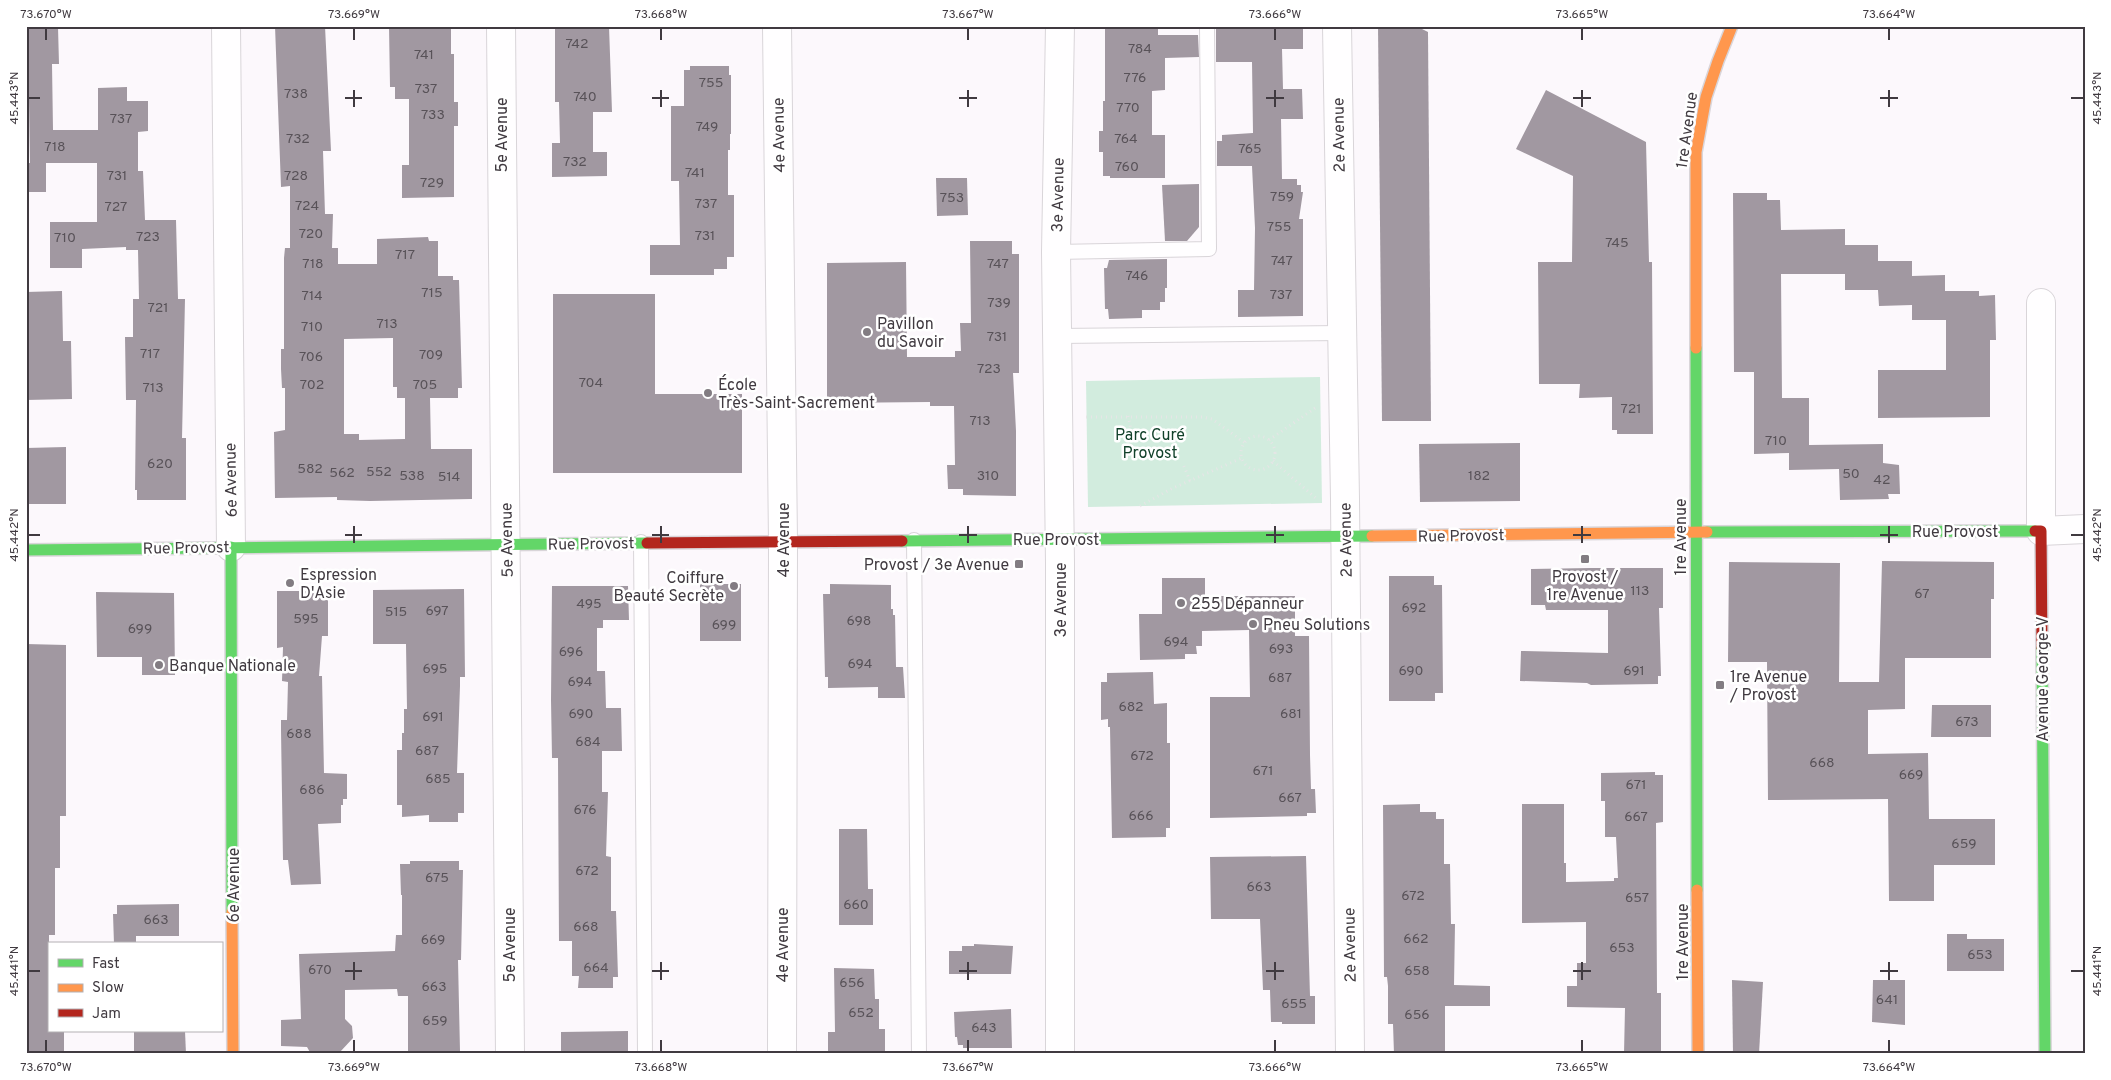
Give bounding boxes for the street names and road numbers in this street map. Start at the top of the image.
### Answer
street label: 1re Avenue [1673,91,1703,170]
street label: 5e Avenue [493,97,513,173]
street label: 4e Avenue [769,97,791,173]
street label: 2e Avenue [1329,97,1351,173]
street label: 3e Avenue [1048,157,1070,233]
street label: 6e Avenue [221,442,243,518]
street label: 1re Avenue [1672,499,1692,576]
street label: 5e Avenue [497,502,519,578]
street label: 4e Avenue [775,502,795,578]
street label: 2e Avenue [1336,502,1358,578]
street label: Rue Provost [1912,523,1998,543]
street label: Rue Provost [1417,526,1505,548]
street label: Rue Provost [1013,531,1099,551]
street label: Rue Provost [547,534,635,556]
street label: Rue Provost [142,538,230,560]
street label: 3e Avenue [1052,563,1072,638]
street label: Avenue George-V [2034,616,2054,742]
street label: 6e Avenue [225,848,245,922]
street label: 1re Avenue [1674,904,1694,981]
street label: 5e Avenue [501,907,521,983]
street label: 4e Avenue [774,907,794,983]
street label: 2e Avenue [1340,907,1362,983]

